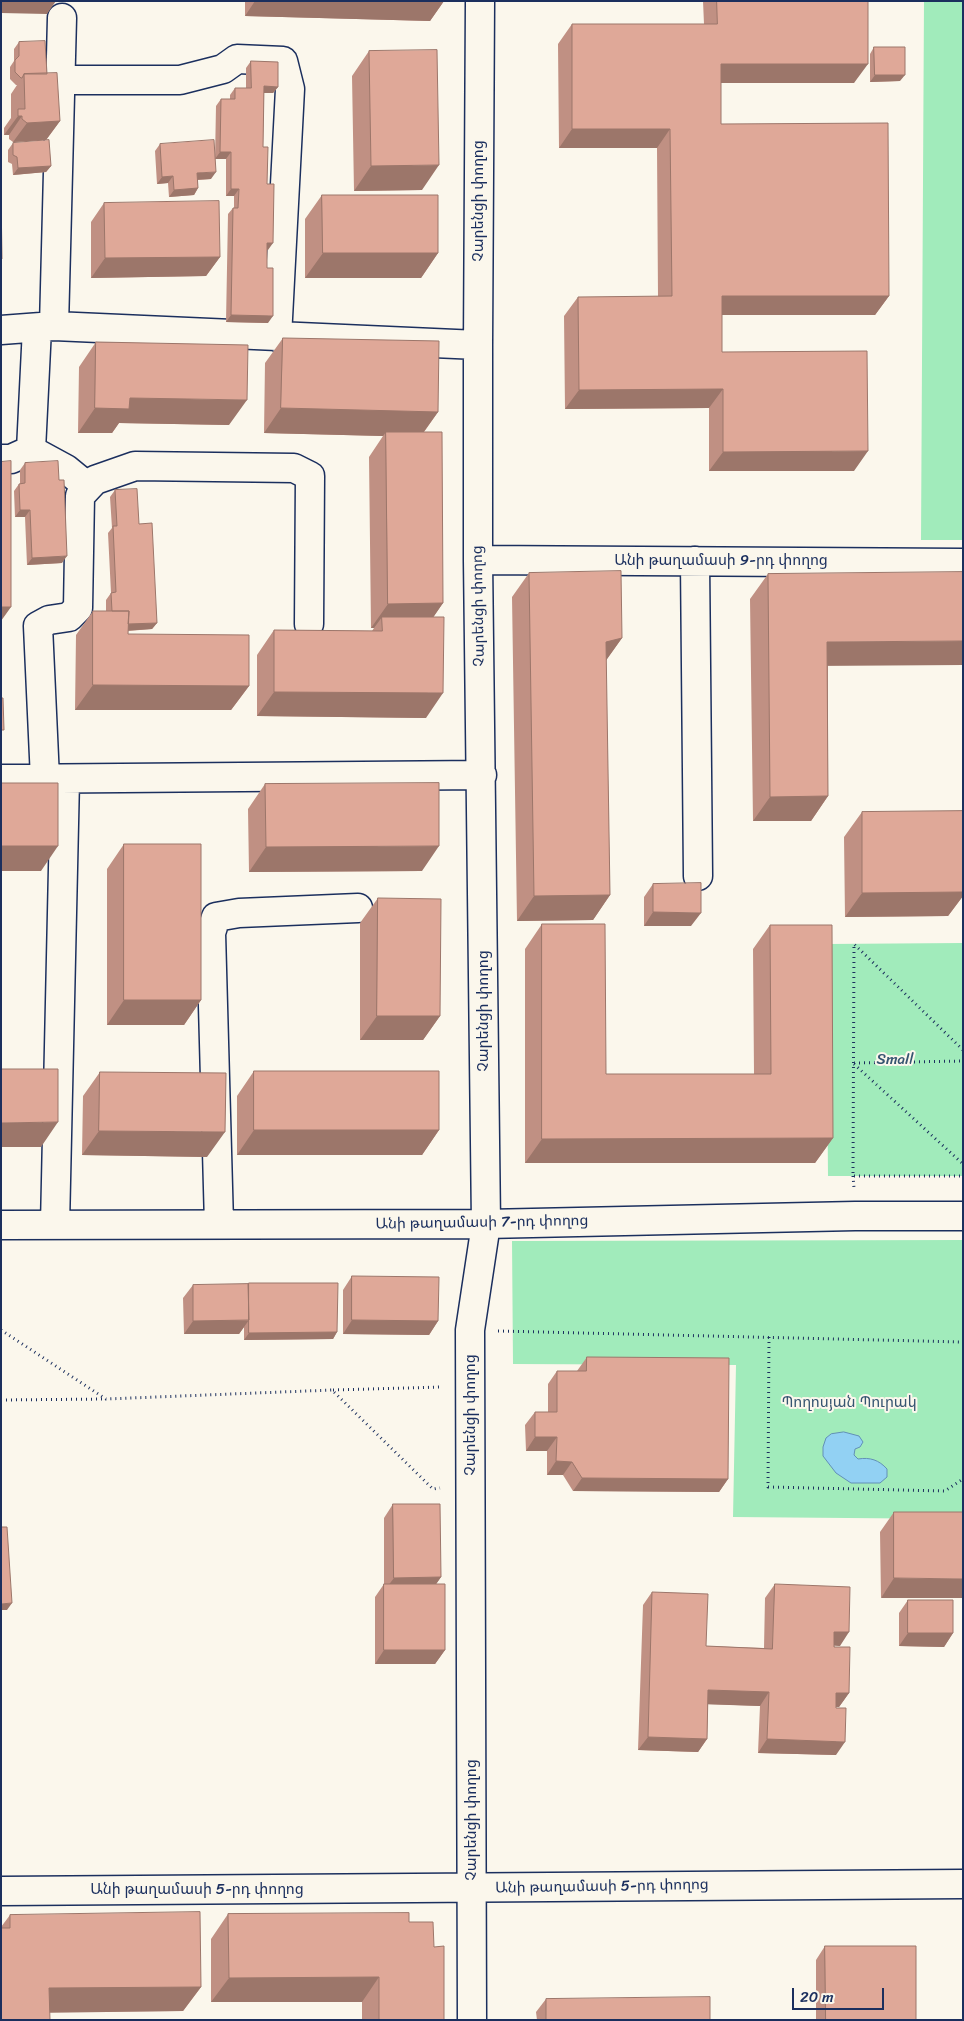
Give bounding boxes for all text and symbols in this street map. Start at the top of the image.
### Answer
street label: Չարենցի փողոց [470,140,488,262]
street label: Չարենցի փողոց [469,545,489,667]
street label: Անի թաղամասի 9-րդ փողոց [614,552,828,570]
street label: Չարենցի փողոց [475,950,493,1072]
park label: Small [876,1051,914,1069]
street label: Անի թաղամասի 7-րդ փողոց [375,1212,589,1234]
street label: Չարենցի փողոց [462,1354,480,1476]
park label: Պողոսյան Պուրակ [781,1394,917,1412]
street label: Չարենցի փողոց [463,1759,481,1881]
street label: Անի թաղամասի 5-րդ փողոց [495,1876,709,1898]
street label: Անի թաղամասի 5-րդ փողոց [90,1881,304,1899]
scale bar [794,1978,886,2010]
text: 20 m [800,1984,834,2010]

